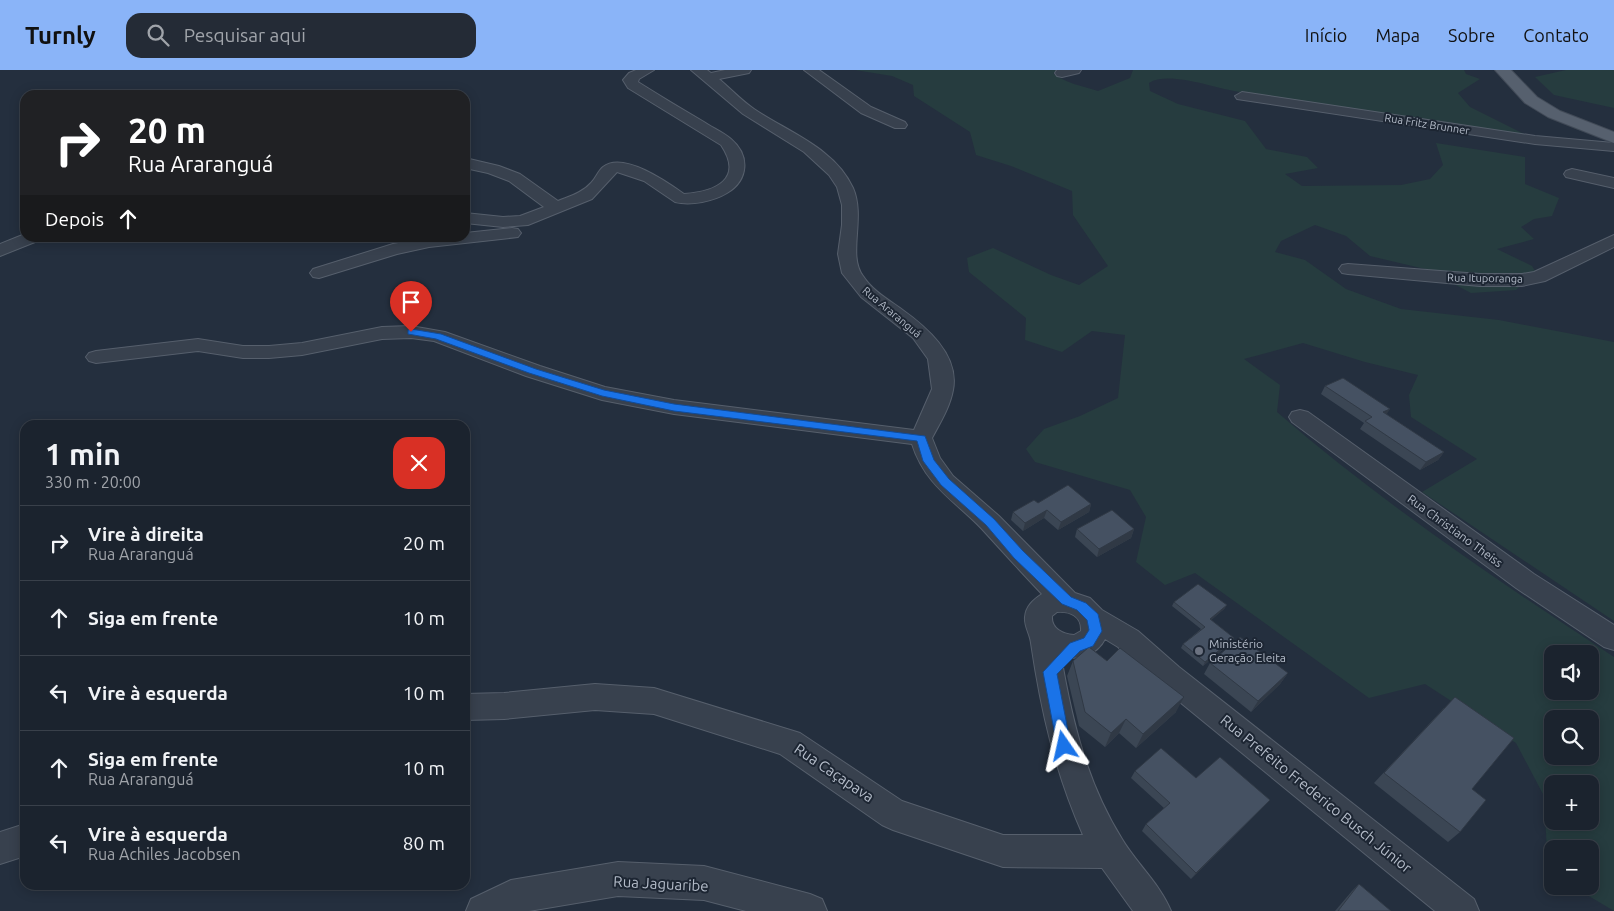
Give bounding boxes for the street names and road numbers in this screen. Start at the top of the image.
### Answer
street label: Rua Fritz Brunner [1384,111,1471,137]
street label: Rua Ituporanga [1447,271,1523,285]
street label: Rua Araranguá [860,284,924,340]
street label: Rua Christiano Theiss [1405,492,1505,569]
street label: Rua Prefeito Frederico Busch Júnior [1217,711,1416,876]
street label: Rua Caçapava [791,740,877,805]
street label: Rua Jaguaribe [613,873,709,894]

